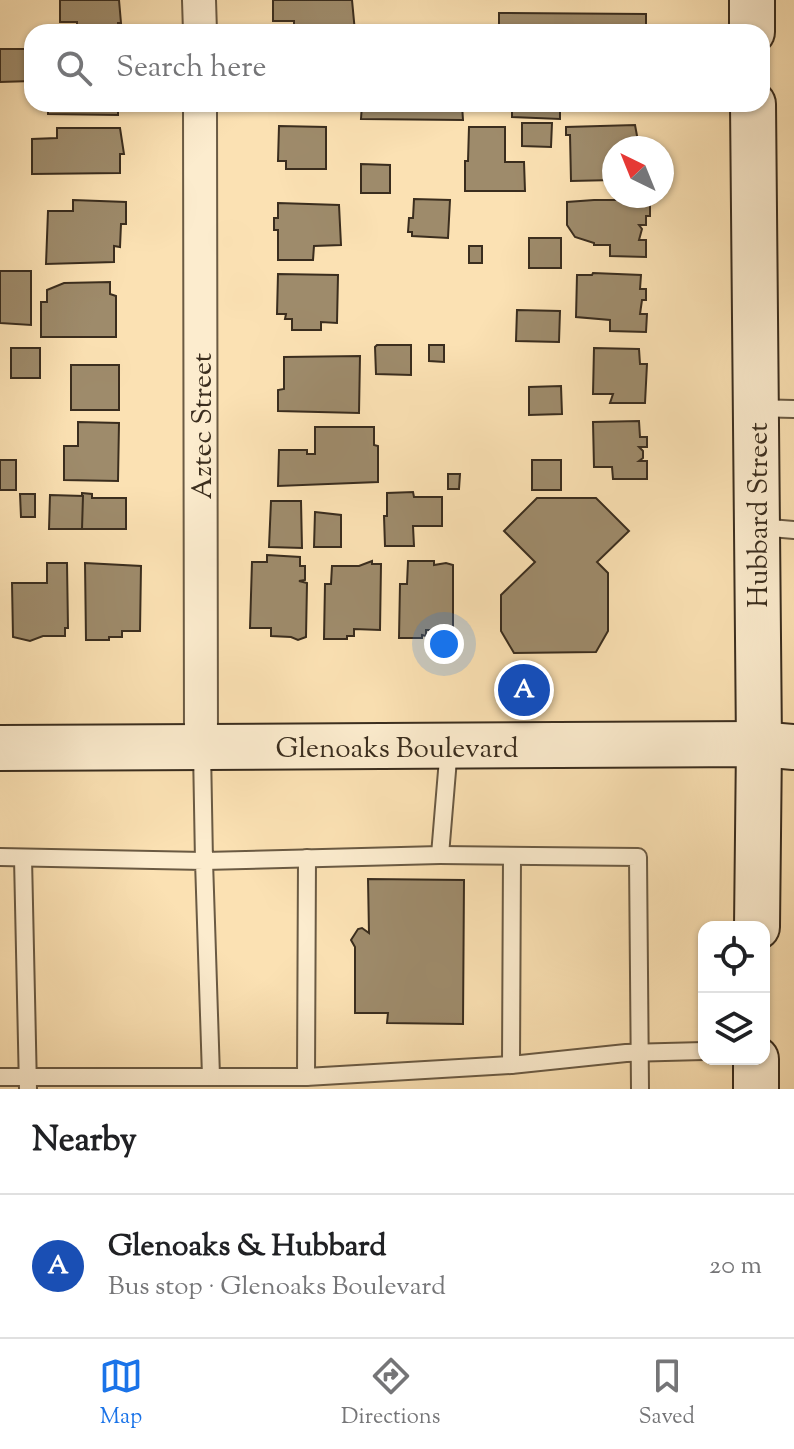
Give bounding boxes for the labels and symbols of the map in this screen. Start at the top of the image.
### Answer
north arrow [602,136,674,208]
street label: Aztec Street [184,352,224,499]
street label: Hubbard Street [740,422,780,608]
your location [424,624,464,664]
pin: A [498,660,550,720]
street label: Glenoaks Boulevard [276,730,519,770]

